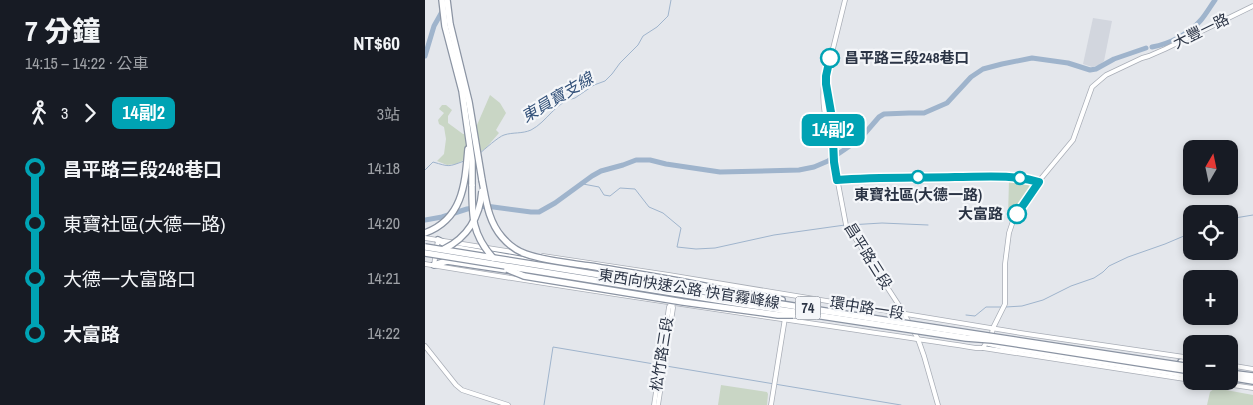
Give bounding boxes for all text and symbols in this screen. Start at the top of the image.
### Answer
street label: 大豐一路 [1169,8,1232,53]
text: 7 分鐘 [25,12,100,50]
text: NT$60 [353,30,400,56]
place label: 昌平路三段248巷口 [844,47,970,68]
marker: 昌平路三段248巷口 [820,48,840,68]
text: 14:15 – 14:22 · 公車 [25,52,148,74]
water label: 東員寶支線 [517,66,599,127]
icon: walk [25,99,53,127]
icon: forward [76,99,104,127]
text: 14副2 [122,100,165,125]
text: 3 [61,102,68,124]
text: 3站 [377,103,400,125]
line badge: 14副2 [798,114,868,146]
text: 14副2 [812,117,854,142]
north arrow [1183,140,1237,195]
map controls [1183,140,1238,390]
text: 昌平路三段248巷口 [63,156,222,182]
text: 14:18 [367,157,400,179]
marker: 東寶社區(大德一路) [911,170,925,184]
unlabelled marker [1013,171,1027,185]
place label: 東寶社區(大德一路) [854,184,982,205]
place label: 大富路 [958,203,1003,224]
marker: 大富路 [1007,204,1027,224]
button: locate [1183,205,1238,260]
text: 東寶社區(大德一路) [63,211,225,237]
text: 14:20 [367,212,400,234]
street label: 昌平路三段 [840,218,897,293]
street label: 東西向快速公路 快官霧峰線 [597,264,781,313]
text: 大德一大富路口 [63,266,196,292]
text: 14:21 [367,267,400,289]
button: + [1183,270,1238,325]
street label: 環中路一段 [828,291,906,324]
road number: 74 [795,296,821,320]
street label: 松竹路三段 [645,315,678,393]
text: 大富路 [63,321,120,347]
text: 14:22 [367,322,400,344]
button: − [1183,335,1238,390]

